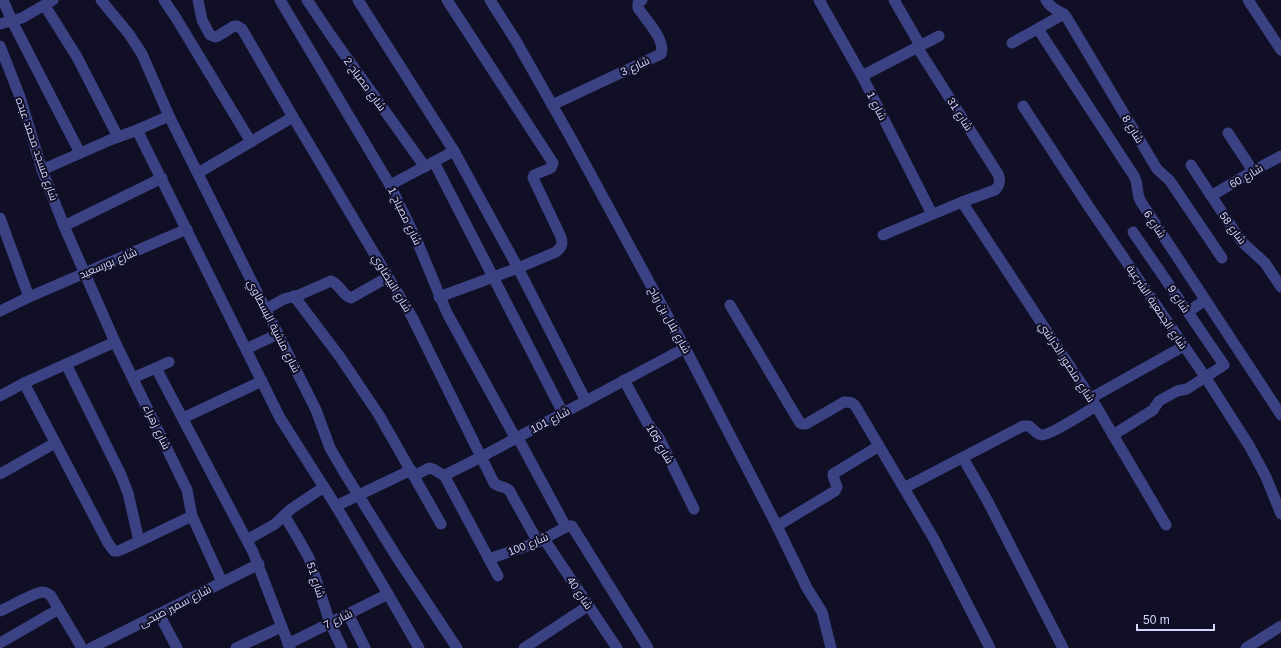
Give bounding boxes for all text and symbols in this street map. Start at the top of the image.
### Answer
street label: شارع 3 [619,54,652,80]
street label: شارع مصباح 2 [340,55,388,114]
street label: شارع 1 [863,90,889,123]
street label: شارع 31 [943,95,975,134]
street label: شارع مسجد محمد عبده [12,96,60,203]
street label: شارع 8 [1118,113,1146,146]
street label: شارع 60 [1227,162,1266,192]
street label: شارع مصباح 1 [384,185,424,248]
street label: شارع 6 [1140,208,1168,241]
street label: شارع 58 [1216,210,1249,248]
street label: شارع بورسعيد [77,245,140,282]
street label: شارع البيضاوي [367,252,414,316]
street label: شارع الجمعية الشرعية [1123,263,1190,352]
street label: شارع منشية البسطاوي [243,277,303,376]
street label: شارع 9 [1164,283,1193,316]
street label: شارع بلال بن رباح [645,285,693,356]
street label: شارع منصور الخراشي [1035,320,1097,405]
street label: شارع زهراء [139,403,173,452]
street label: شارع 101 [528,405,573,437]
street label: شارع 105 [642,422,676,467]
street label: شارع 100 [506,530,551,559]
street label: شارع 51 [303,561,327,600]
street label: شارع 40 [563,574,595,613]
street label: شارع سمير صبحى [137,583,214,631]
scale bar [1137,606,1214,632]
street label: شارع 7 [322,607,355,633]
text: 50 m [1143,613,1170,627]

